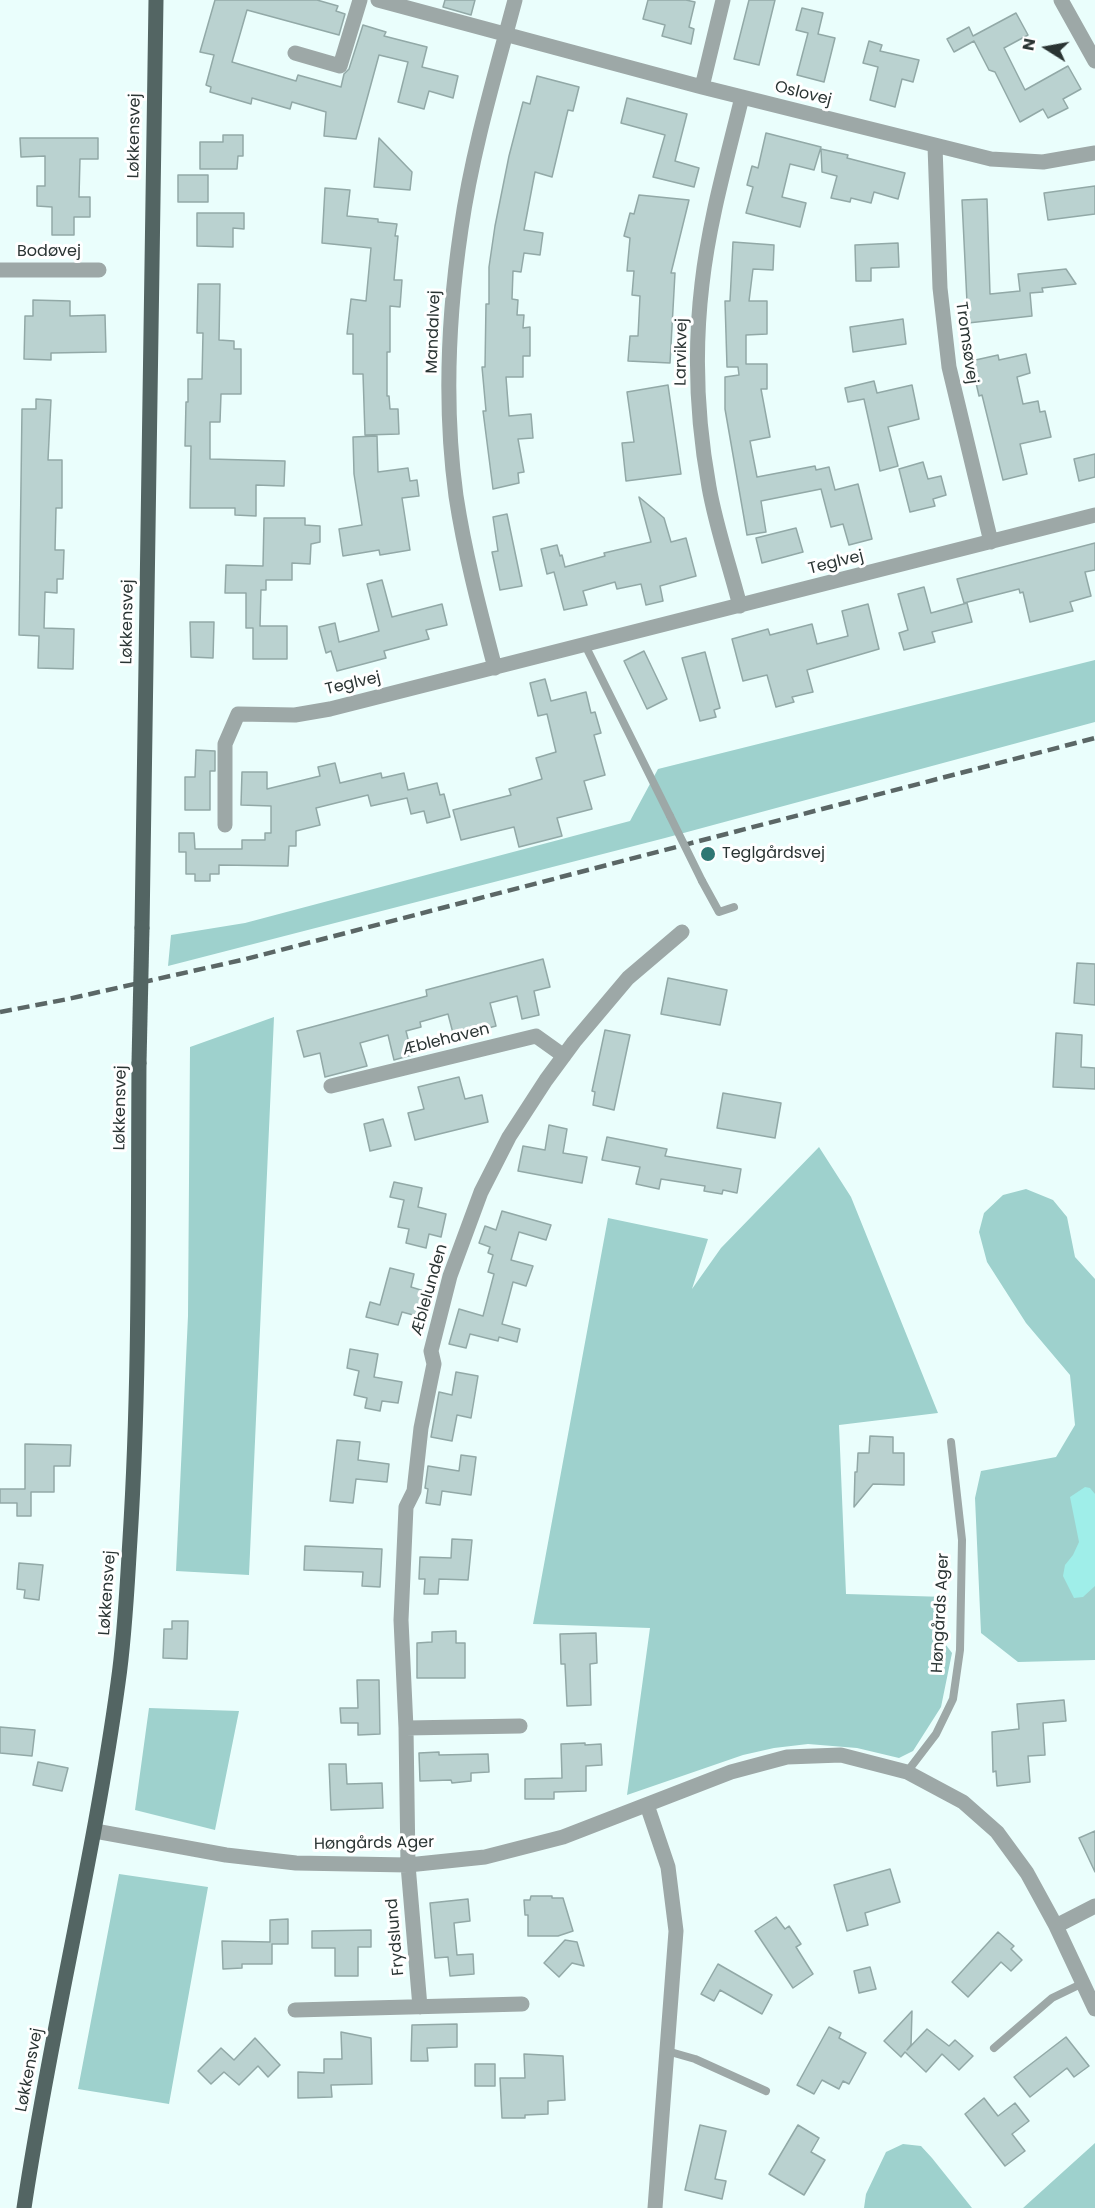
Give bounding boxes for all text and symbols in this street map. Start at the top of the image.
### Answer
north arrow [1017,18,1077,78]
text: N [1016,36,1041,53]
street label: Oslovej [773,78,833,110]
street label: Løkkensvej [125,93,145,179]
street label: Bodøvej [17,242,81,262]
street label: Mandalvej [423,290,445,374]
street label: Tromsøvej [951,301,981,385]
street label: Larvikvej [672,318,692,386]
street label: Teglvej [806,547,866,579]
street label: Løkkensvej [118,579,138,665]
street label: Teglvej [323,668,383,700]
place label: Teglgårdsvej [722,844,825,864]
marker: Teglgårdsvej [699,845,717,863]
street label: Æblehaven [400,1020,492,1060]
street label: Løkkensvej [111,1065,131,1151]
street label: Æblelunden [408,1242,452,1338]
street label: Løkkensvej [95,1550,121,1636]
street label: Høngårds Ager [928,1553,954,1673]
street label: Høngårds Ager [314,1833,434,1855]
street label: Frydslund [383,1898,409,1976]
street label: Løkkensvej [12,2026,48,2114]

